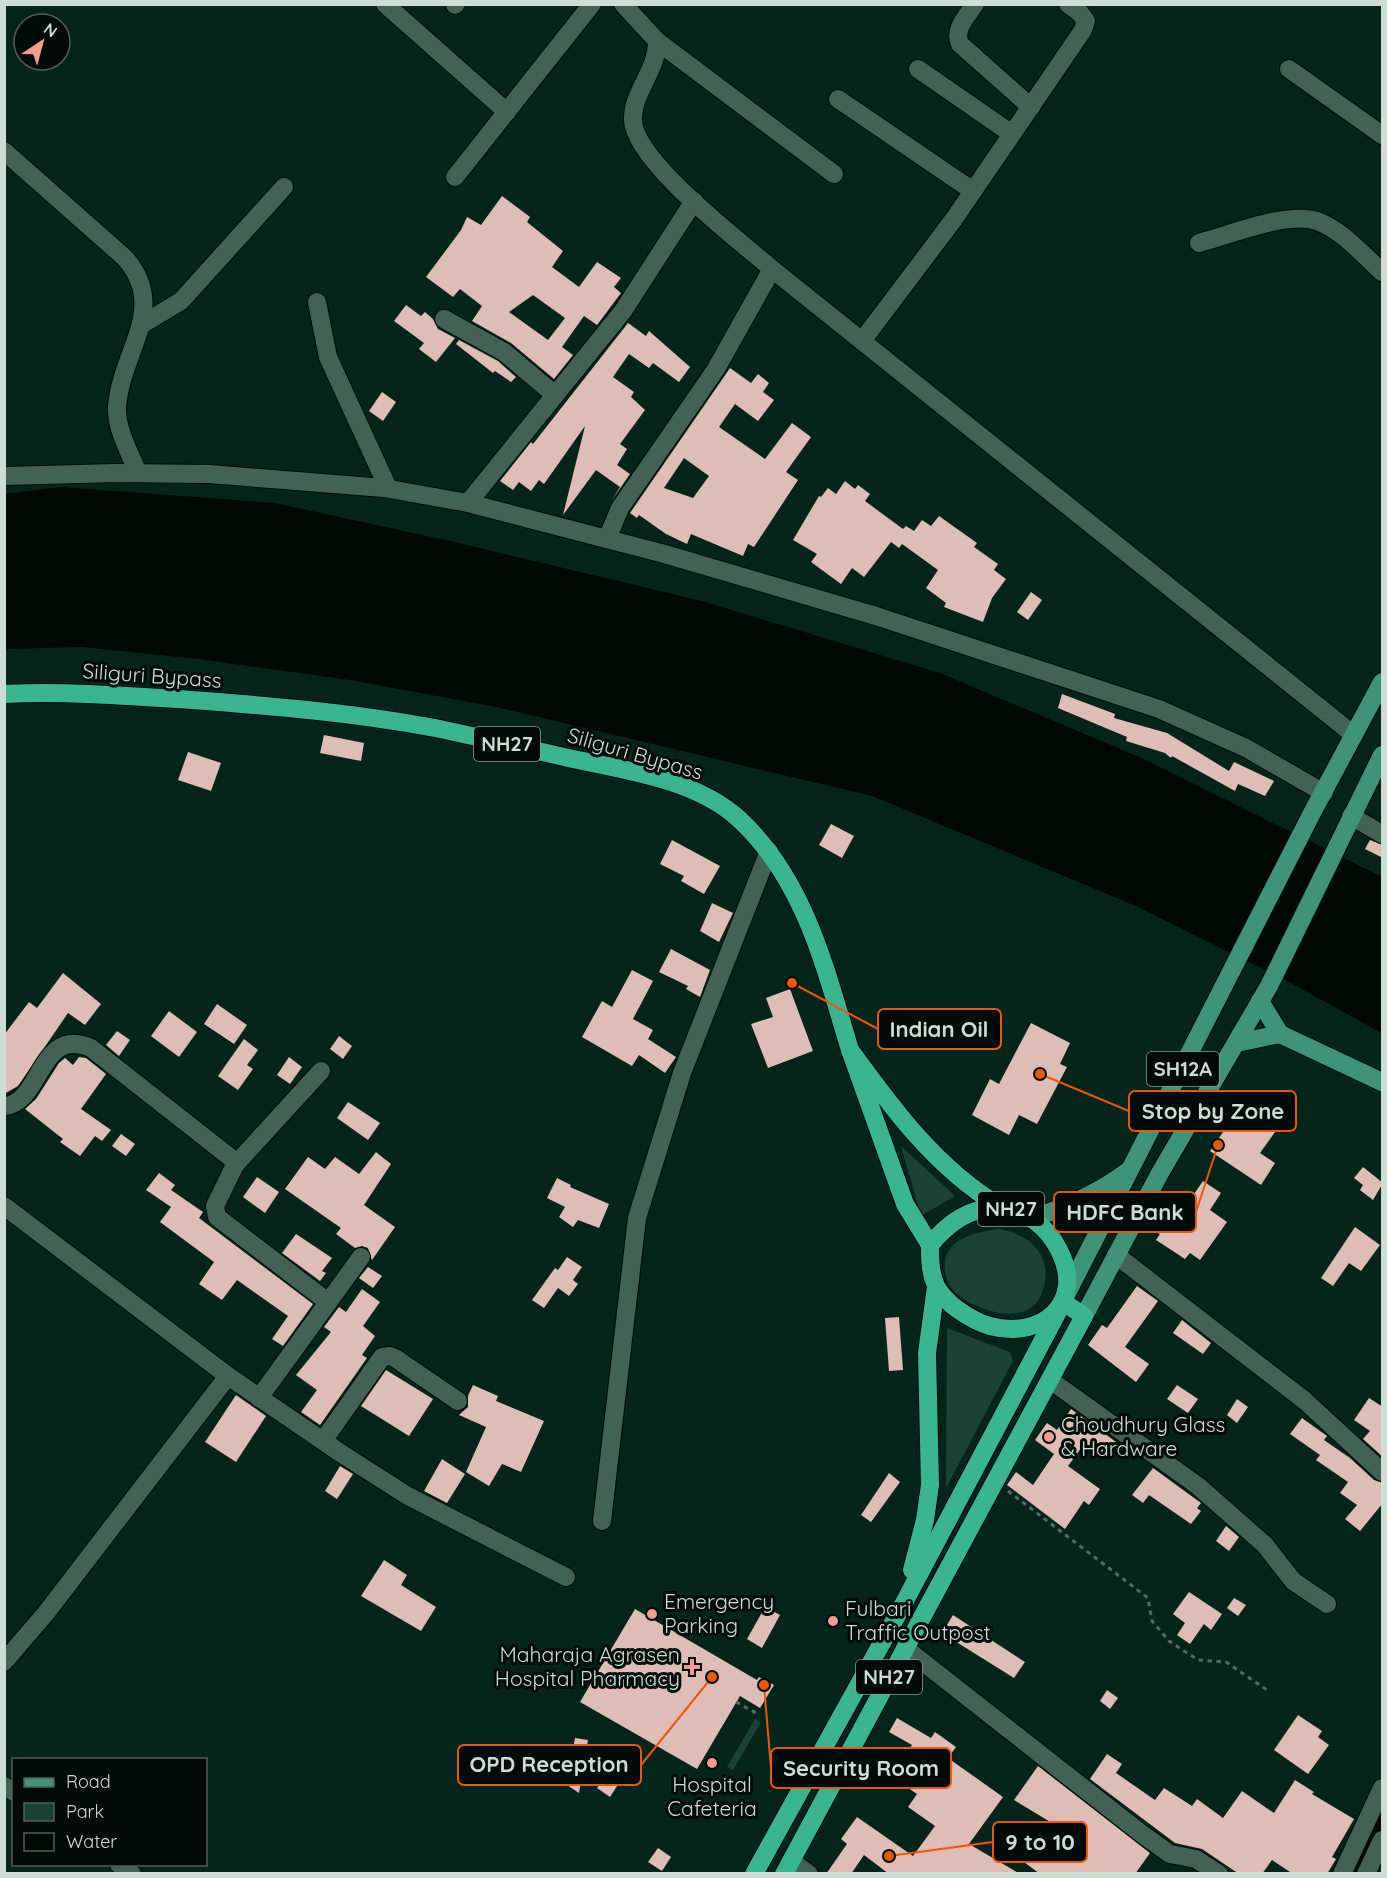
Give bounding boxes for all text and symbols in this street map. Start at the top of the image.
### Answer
north arrow [12,12,72,72]
text: N [40,18,61,41]
street label: Siliguri Bypass [82,657,223,693]
street label: Siliguri Bypass [565,721,706,785]
road number: NH27 [474,727,540,761]
callout: Indian Oil [878,1009,1001,1049]
text: Indian Oil [889,1015,989,1043]
road number: SH12A [1147,1052,1219,1086]
callout: Stop by Zone [1129,1091,1296,1131]
text: Stop by Zone [1142,1097,1284,1125]
road number: NH27 [978,1192,1044,1226]
callout: HDFC Bank [1054,1192,1196,1232]
text: HDFC Bank [1066,1198,1184,1226]
place label: Choudhury Glass & Hardware [1061,1411,1225,1461]
marker: Choudhury Glass & Hardware [1042,1430,1056,1444]
place label: Emergency Parking [664,1588,774,1638]
place label: Fulbari Traffic Outpost [845,1595,991,1645]
marker: Emergency Parking [645,1607,659,1621]
marker: Fulbari Traffic Outpost [826,1614,840,1628]
place label: Maharaja Agrasen Hospital Pharmacy [495,1641,680,1691]
marker: Maharaja Agrasen Hospital Pharmacy [685,1660,699,1674]
road number: NH27 [856,1660,922,1694]
callout: OPD Reception [458,1745,641,1785]
callout: Security Room [771,1748,951,1788]
text: OPD Reception [469,1750,629,1778]
text: Security Room [783,1754,939,1782]
marker: Hospital Cafeteria [705,1756,719,1770]
legend [12,1758,207,1866]
text: Road [66,1770,111,1793]
place label: Hospital Cafeteria [667,1771,757,1821]
text: Park [66,1800,104,1823]
callout: 9 to 10 [993,1822,1087,1862]
text: 9 to 10 [1005,1828,1075,1856]
text: Water [66,1830,117,1853]

